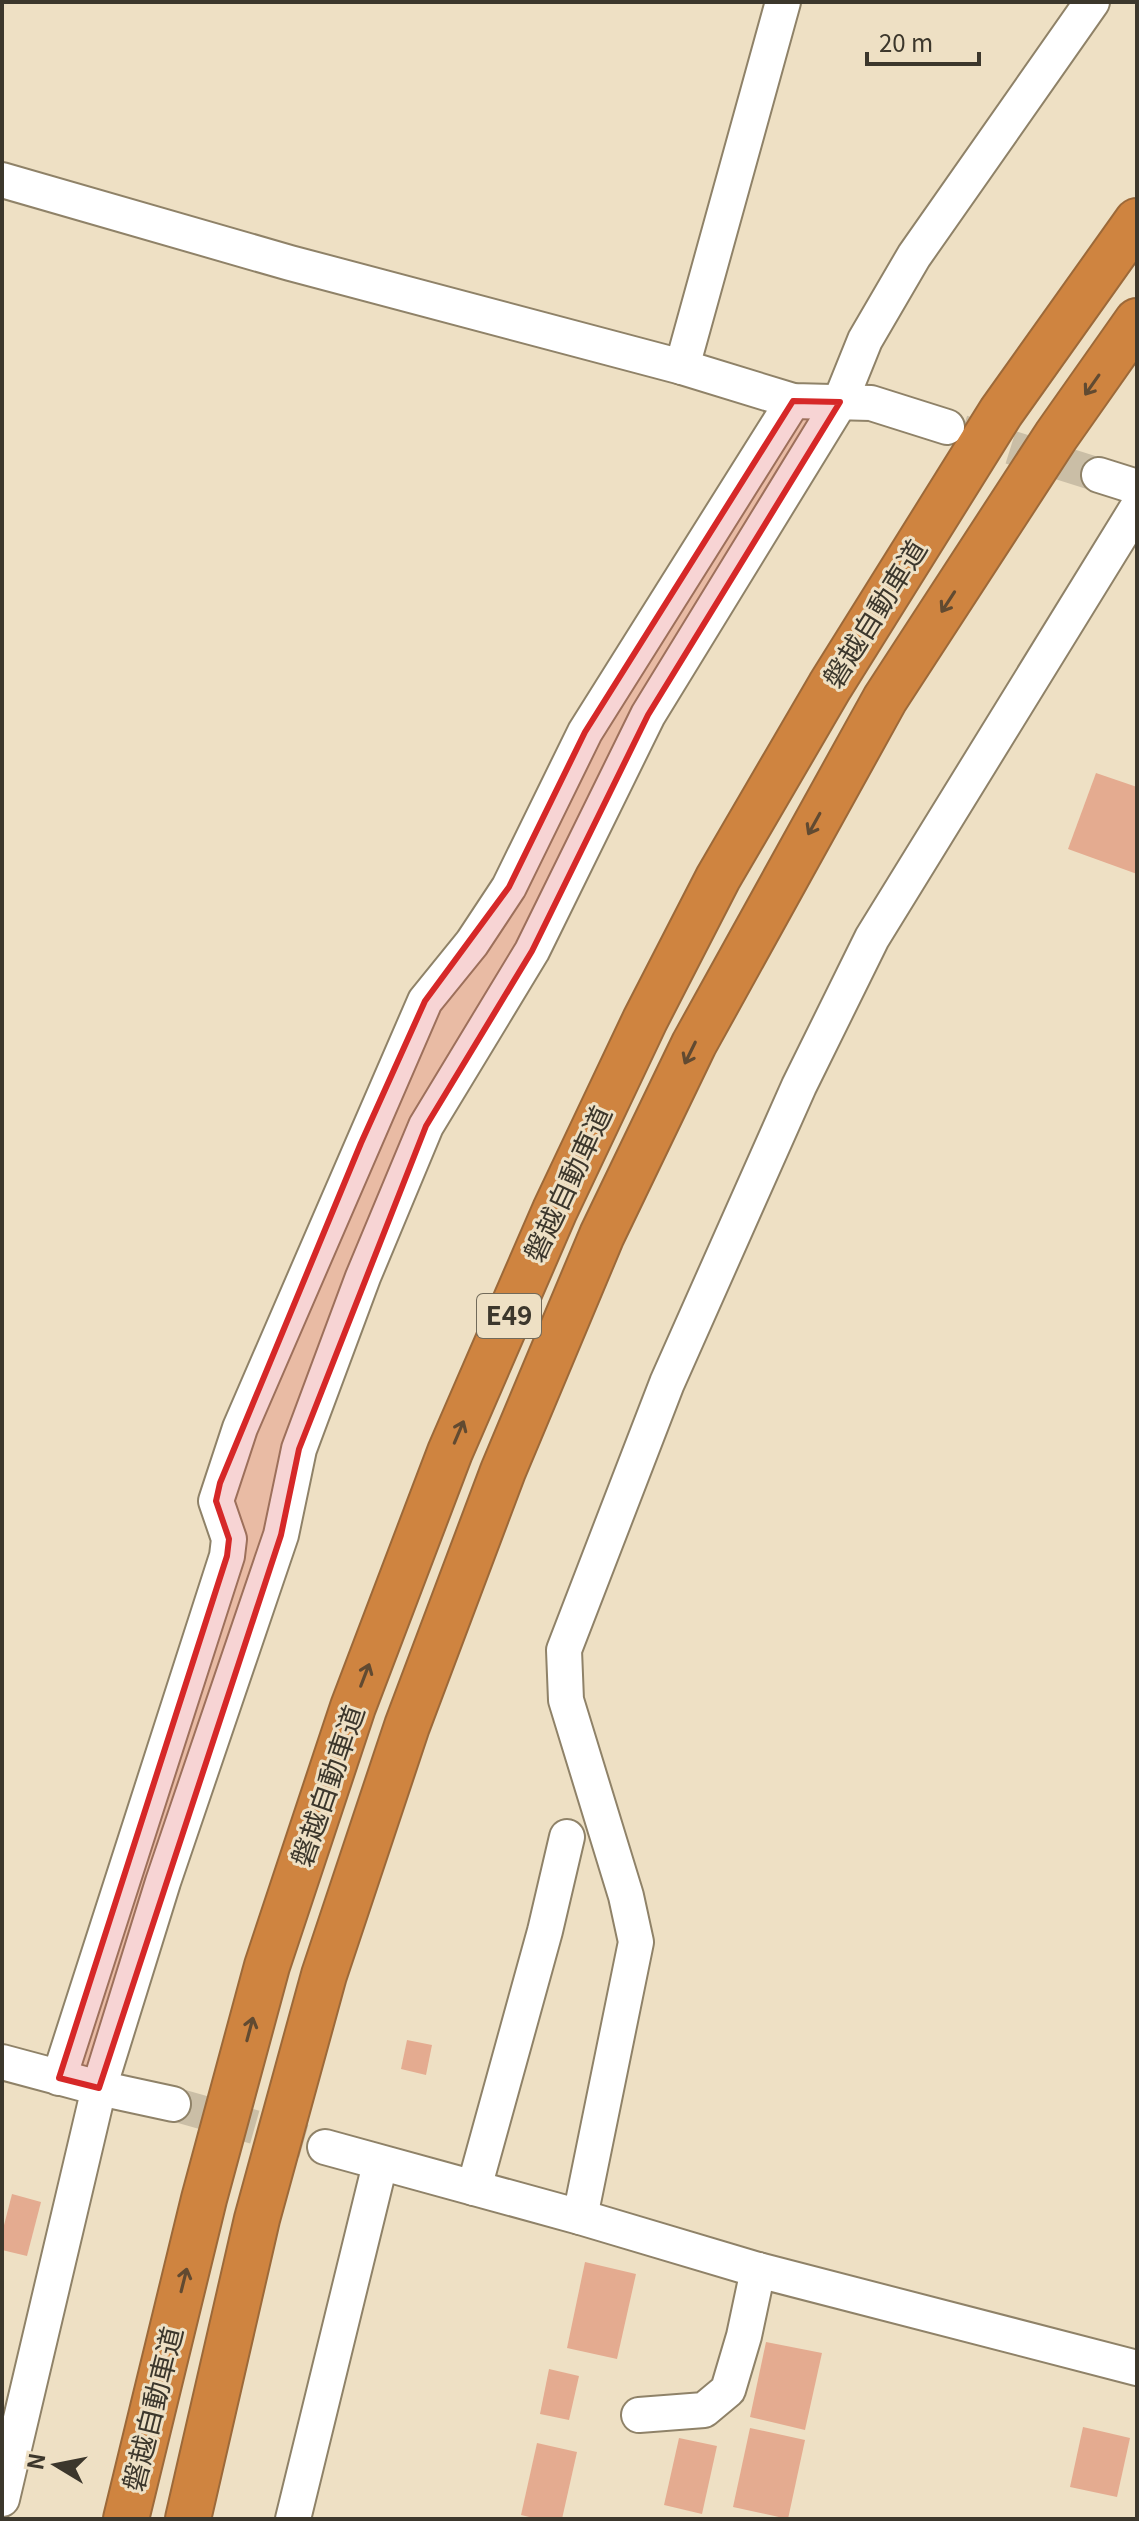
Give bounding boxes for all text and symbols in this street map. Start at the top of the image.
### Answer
scale bar [867,16,979,66]
text: 20 m [879,24,933,59]
one-way arrow [1084,374,1101,395]
street label: 磐越自動車道 [812,531,935,695]
one-way arrow [940,590,957,612]
one-way arrow [806,812,822,835]
one-way arrow [682,1040,697,1064]
street label: 磐越自動車道 [513,1099,620,1268]
road number: E49 [477,1294,541,1338]
one-way arrow [452,1420,467,1445]
one-way arrow [359,1663,373,1688]
street label: 磐越自動車道 [280,1699,372,1871]
one-way arrow [244,2016,259,2042]
one-way arrow [178,2268,193,2293]
street label: 磐越自動車道 [111,2322,191,2495]
north arrow [16,2425,96,2505]
text: N [17,2450,52,2472]

